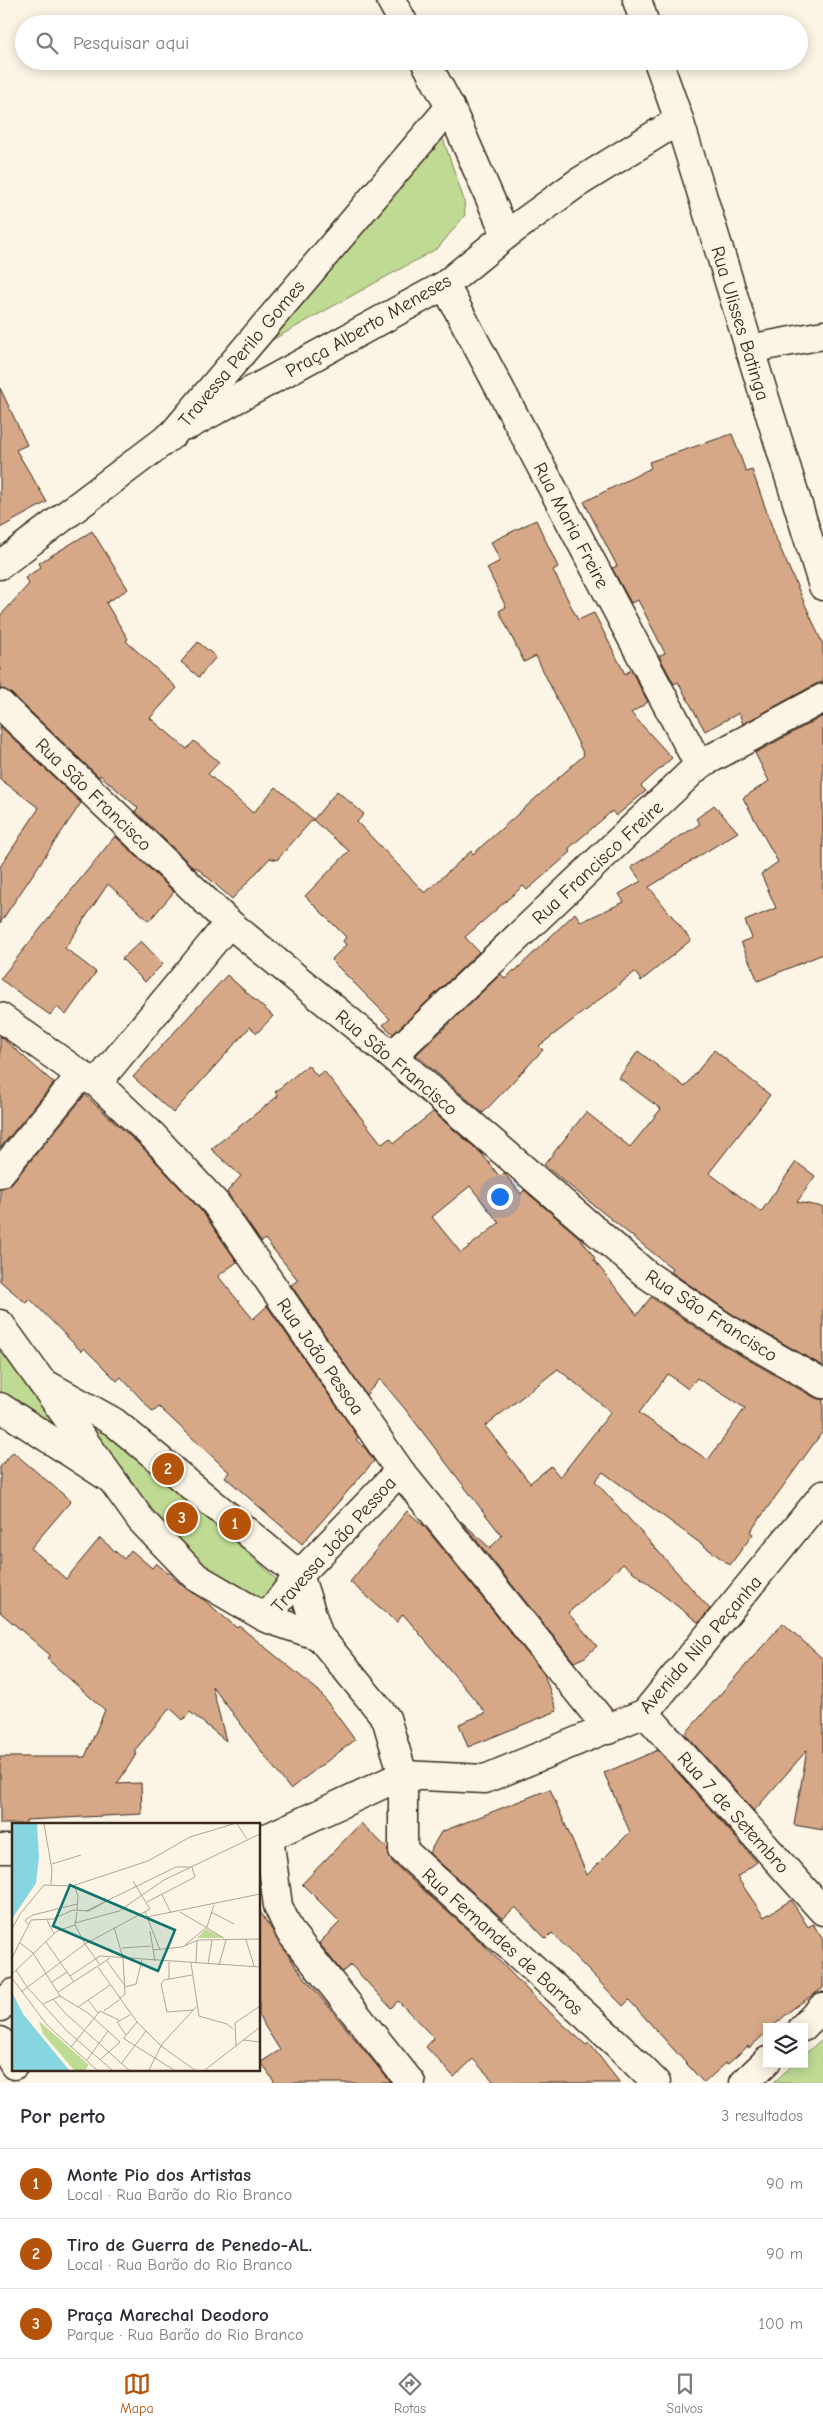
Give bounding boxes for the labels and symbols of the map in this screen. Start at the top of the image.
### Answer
street label: Rua Ulisses Batinga [706,244,774,403]
street label: Praça Alberto Meneses [282,269,455,382]
street label: Travessa Perilo Gomes [174,276,310,431]
street label: Rua Maria Freire [529,459,614,592]
street label: Rua São Francisco [31,734,156,856]
street label: Rua Francisco Freire [528,796,668,929]
street label: Rua São Francisco [331,1005,462,1120]
your location [487,1184,513,1210]
street label: Rua São Francisco [641,1265,782,1367]
street label: Rua João Pessoa [272,1294,369,1419]
pin: 2 [152,1450,184,1488]
street label: Travessa João Pessoa [267,1472,401,1617]
pin: 3 [166,1499,198,1537]
pin: 1 [219,1505,251,1543]
street label: Avenida Nilo Peçanha [635,1571,767,1718]
street label: Rua 7 de Setembro [673,1747,794,1878]
inset map [12,1823,260,2070]
street label: Rua Fernandes de Barros [417,1864,587,2020]

